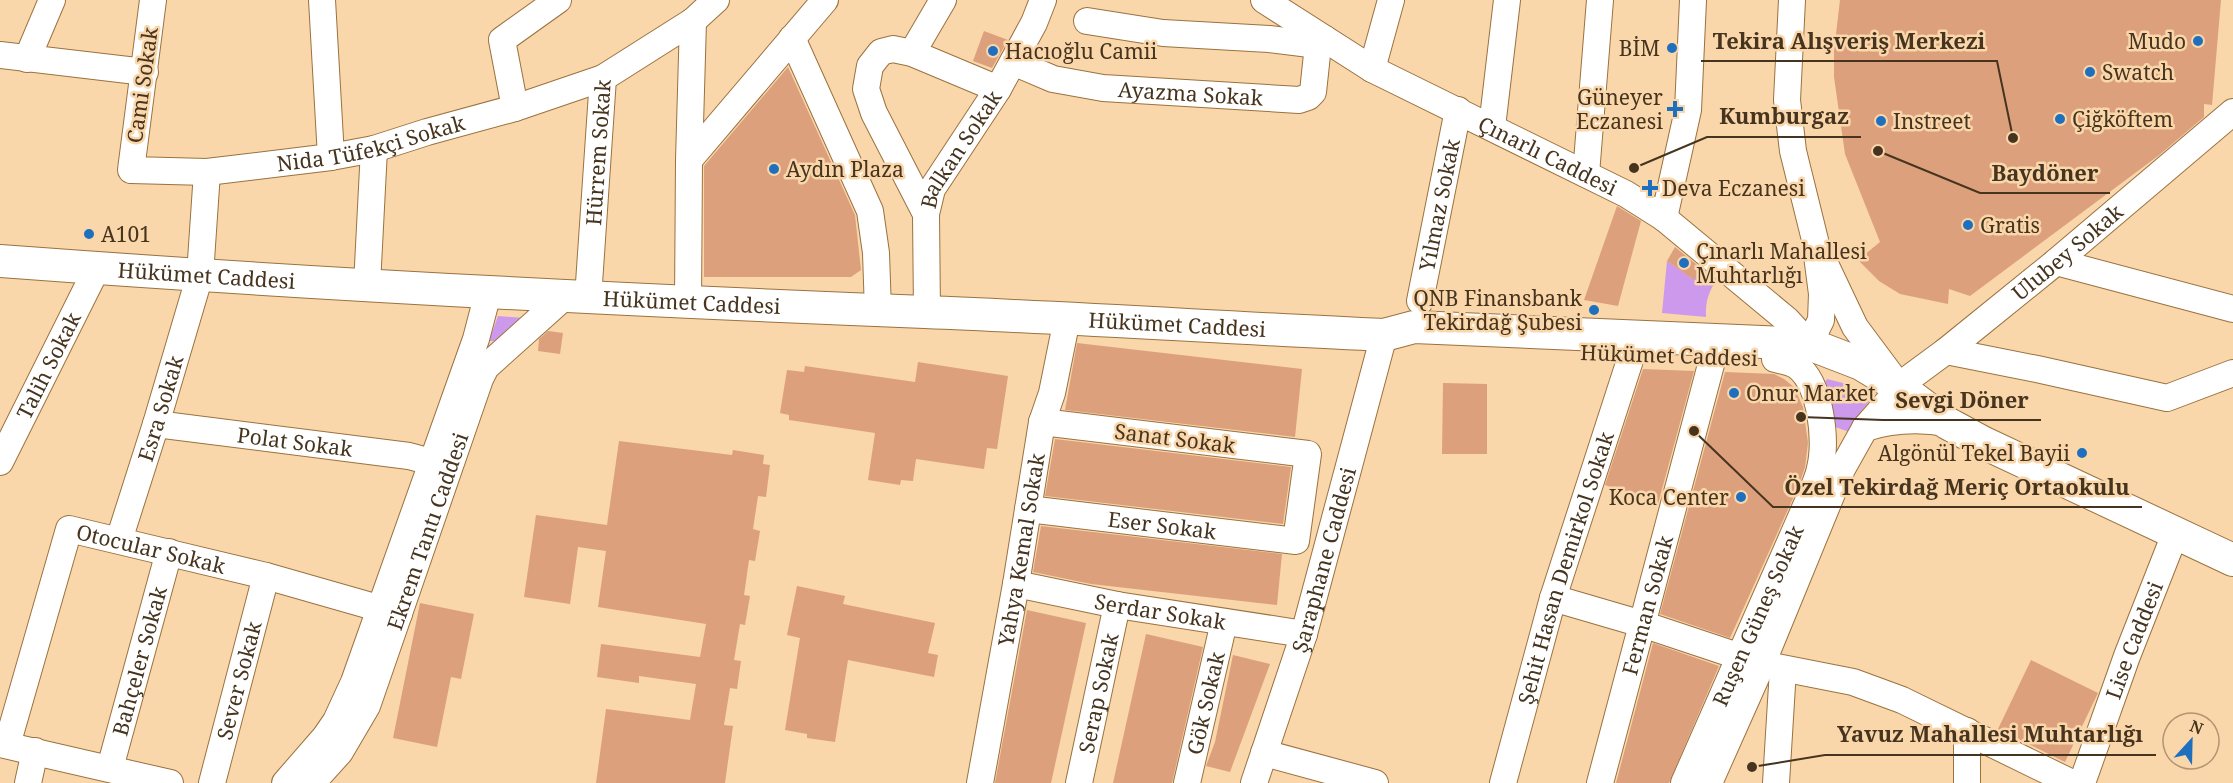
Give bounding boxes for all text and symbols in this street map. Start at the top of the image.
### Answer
callout: Tekira Alışveriş Merkezi [1701,21,1997,61]
street label: Cami Sokak [120,25,164,145]
text: Tekira Alışveriş Merkezi [1713,25,1986,55]
place label: Mudo [2128,27,2186,55]
place label: BİM [1619,34,1660,62]
marker: Mudo [2191,34,2205,48]
place label: Hacıoğlu Camii [1005,37,1158,65]
marker: BİM [1665,41,1679,55]
marker: Hacıoğlu Camii [986,44,1000,58]
place label: Swatch [2102,58,2174,86]
marker: Swatch [2083,65,2097,79]
street label: Ayazma Sokak [1117,75,1265,112]
street label: Hürrem Sokak [579,78,617,226]
place label: Güneyer Eczanesi [1576,83,1663,135]
street label: Balkan Sokak [914,84,1008,211]
callout: Kumburgaz [1707,97,1861,137]
text: Kumburgaz [1719,100,1849,130]
marker: Güneyer Eczanesi [1668,102,1682,116]
place label: Çiğköftem [2072,105,2173,133]
place label: Instreet [1893,107,1971,135]
street label: Nida Tüfekçi Sokak [275,108,469,177]
street label: Çınarlı Caddesi [1473,109,1622,202]
marker: Çiğköftem [2053,112,2067,126]
marker: Instreet [1874,114,1888,128]
street label: Yılmaz Sokak [1412,136,1466,274]
callout: Baydöner [1980,153,2110,193]
place label: Aydın Plaza [786,155,904,183]
text: Baydöner [1992,157,2099,187]
marker: Aydın Plaza [767,162,781,176]
place label: Deva Eczanesi [1662,174,1805,202]
marker: Deva Eczanesi [1643,181,1657,195]
street label: Ulubey Sokak [2006,197,2129,306]
place label: Gratis [1980,211,2040,239]
marker: Gratis [1961,218,1975,232]
place label: A101 [101,220,151,248]
marker: A101 [82,227,96,241]
place label: Çınarlı Mahallesi Muhtarlığı [1696,237,1867,289]
street label: Hükümet Caddesi [117,256,296,295]
marker: Çınarlı Mahallesi Muhtarlığı [1677,256,1691,270]
street label: Hükümet Caddesi [602,284,781,320]
place label: QNB Finansbank Tekirdağ Şubesi [1413,284,1583,336]
marker: QNB Finansbank Tekirdağ Şubesi [1587,303,1601,317]
street label: Hükümet Caddesi [1088,306,1267,343]
street label: Talih Sokak [10,307,87,424]
street label: Hükümet Caddesi [1580,338,1758,372]
street label: Esra Sokak [131,351,190,465]
place label: Onur Market [1746,379,1876,407]
callout: Sevgi Döner [1883,380,2041,420]
text: Sevgi Döner [1895,384,2029,414]
marker: Onur Market [1727,386,1741,400]
street label: Sanat Sokak [1113,417,1238,459]
street label: Polat Sokak [236,420,355,463]
street label: Şehit Hasan Demirkol Sokak [1511,427,1620,707]
street label: Ekrem Tantı Caddesi [380,429,475,634]
place label: Algönül Tekel Bayii [1878,439,2070,467]
marker: Algönül Tekel Bayii [2075,446,2089,460]
street label: Yahya Kemal Sokak [991,450,1051,649]
street label: Şaraphane Caddesi [1285,464,1362,656]
callout: Özel Tekirdağ Meriç Ortaokulu [1773,467,2142,507]
text: Özel Tekirdağ Meriç Ortaokulu [1784,471,2130,501]
place label: Koca Center [1609,483,1729,511]
marker: Koca Center [1734,490,1748,504]
street label: Eser Sokak [1106,505,1219,545]
street label: Otocular Sokak [74,517,229,580]
street label: Ruşen Güneş Sokak [1706,520,1810,710]
street label: Ferman Sokak [1615,532,1679,678]
street label: Lise Caddesi [2099,577,2169,703]
street label: Bahçeler Sokak [106,582,173,739]
street label: Serdar Sokak [1092,587,1229,636]
street label: Sever Sokak [210,617,268,743]
street label: Serap Sokak [1072,630,1125,756]
street label: Gök Sokak [1180,648,1231,757]
north arrow [2161,711,2221,771]
callout: Yavuz Mahallesi Muhtarlığı [1825,715,2156,755]
text: N [2187,715,2207,740]
text: Yavuz Mahallesi Muhtarlığı [1837,718,2143,748]

